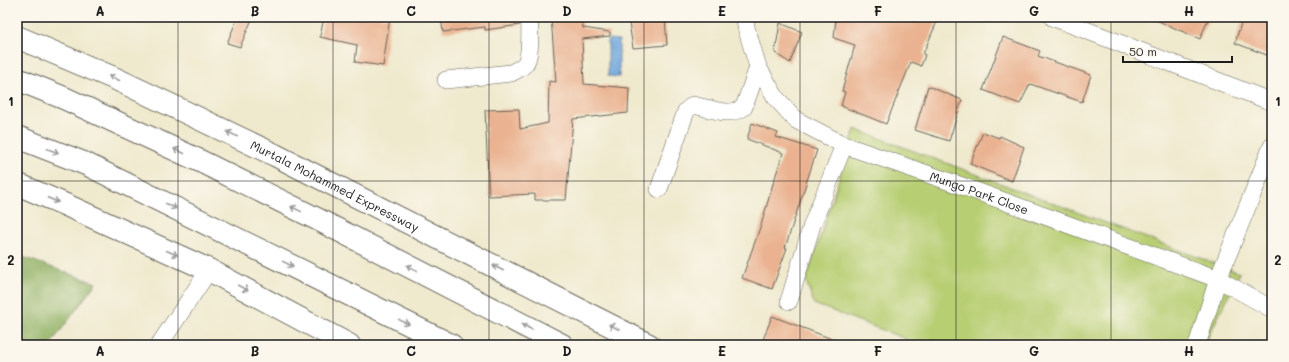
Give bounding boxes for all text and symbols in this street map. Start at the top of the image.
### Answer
text: A [95,2,105,19]
text: B [251,2,260,19]
text: C [406,2,416,19]
text: D [562,2,572,19]
text: E [718,2,726,19]
text: F [874,2,882,19]
text: G [1029,2,1039,19]
text: H [1184,2,1194,19]
scale bar [1123,38,1232,64]
text: 50 m [1129,43,1157,59]
one-way arrow [109,74,121,81]
text: 1 [8,92,14,109]
text: 1 [1275,92,1281,109]
one-way arrow [226,130,238,137]
street label: Murtala Mohammed Expressway [248,136,422,235]
one-way arrow [174,147,186,154]
one-way arrow [47,148,59,156]
street label: Mungo Park Close [928,167,1031,218]
one-way arrow [46,196,58,204]
one-way arrow [165,203,177,210]
one-way arrow [290,205,302,212]
one-way arrow [165,250,177,257]
text: 2 [7,251,15,268]
text: 2 [1274,251,1282,268]
one-way arrow [281,261,293,268]
one-way arrow [406,264,418,271]
one-way arrow [492,264,504,271]
one-way arrow [237,285,249,293]
one-way arrow [398,319,410,326]
one-way arrow [522,323,534,330]
one-way arrow [608,323,620,330]
text: A [95,342,105,359]
text: B [251,342,260,359]
text: C [406,342,416,359]
text: D [562,342,572,359]
text: E [718,342,726,359]
text: F [874,342,882,359]
text: G [1029,342,1039,359]
text: H [1184,342,1194,359]

